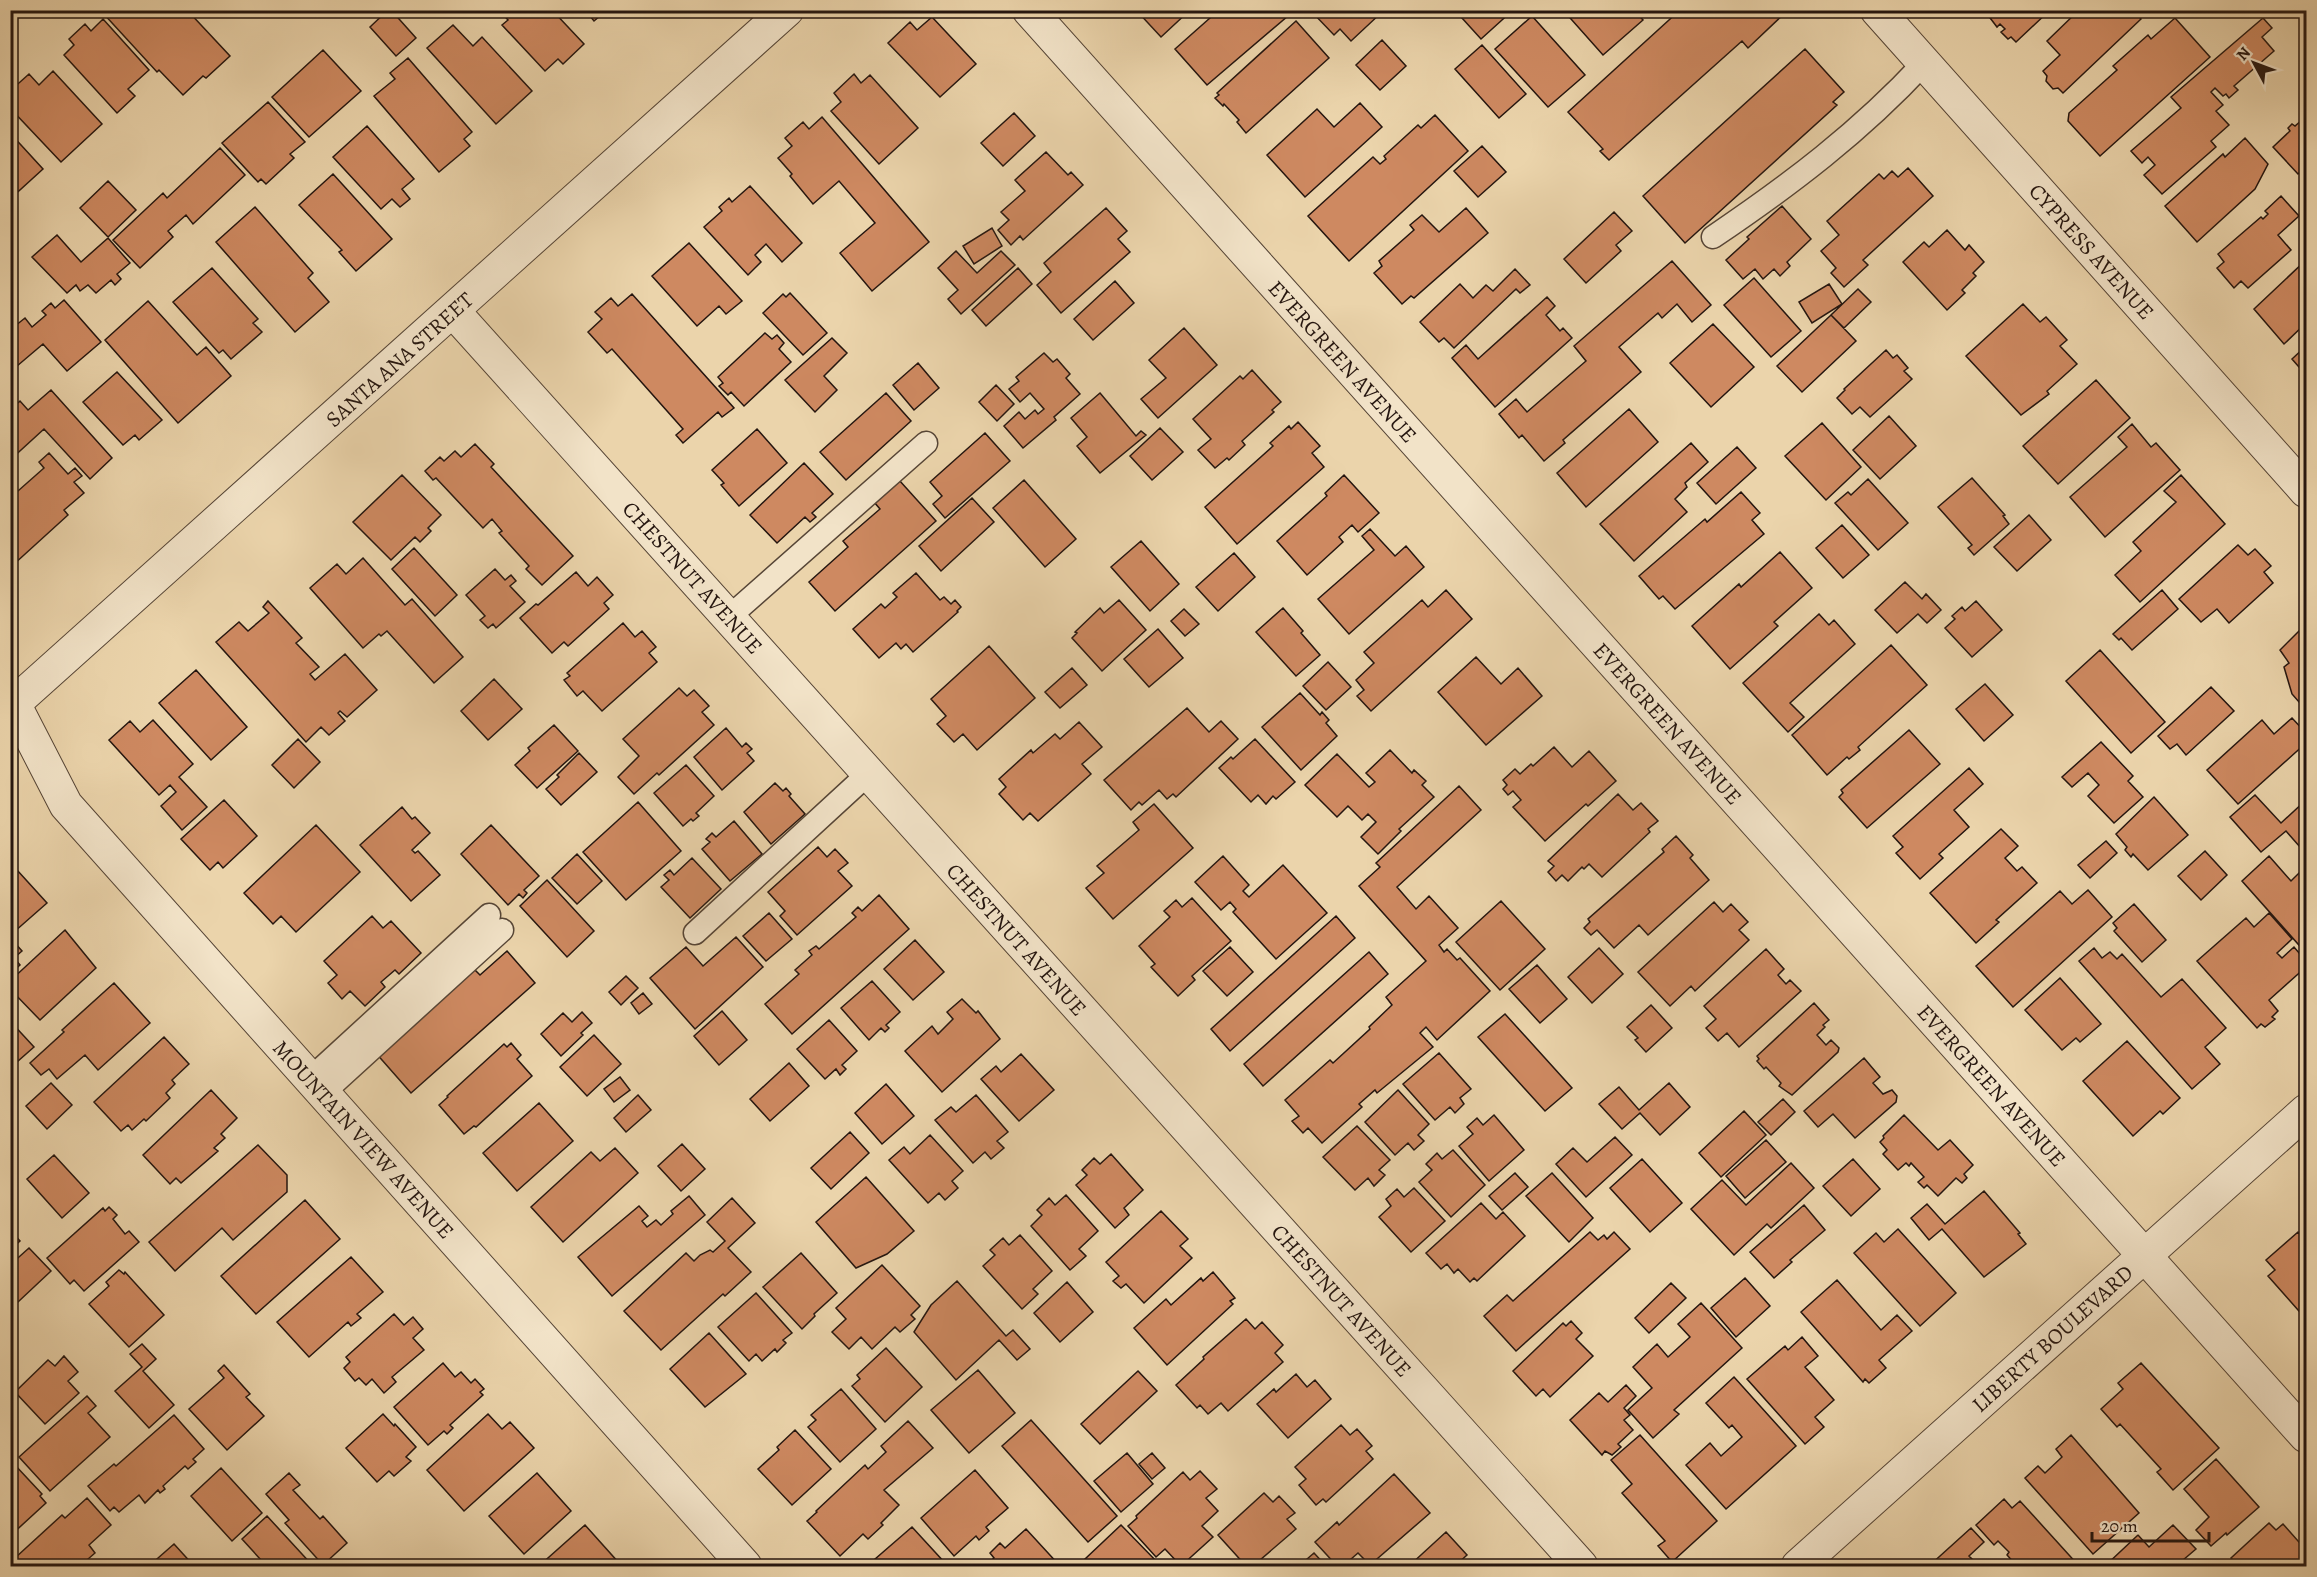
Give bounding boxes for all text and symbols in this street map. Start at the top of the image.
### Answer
north arrow [2224,33,2284,93]
text: N [2231,42,2256,65]
street label: CYPRESS AVENUE [2022,177,2161,326]
street label: EVERGREEN AVENUE [1261,274,1423,449]
street label: SANTA ANA STREET [319,285,480,434]
street label: CHESTNUT AVENUE [615,495,769,661]
street label: EVERGREEN AVENUE [1586,636,1748,811]
street label: CHESTNUT AVENUE [939,857,1093,1023]
street label: EVERGREEN AVENUE [1910,998,2072,1173]
street label: MOUNTAIN VIEW AVENUE [266,1034,461,1245]
street label: CHESTNUT AVENUE [1264,1218,1418,1384]
street label: LIBERTY BOULEVARD [1965,1258,2140,1419]
scale bar [2092,1505,2209,1543]
text: 20 m [2101,1514,2138,1538]

